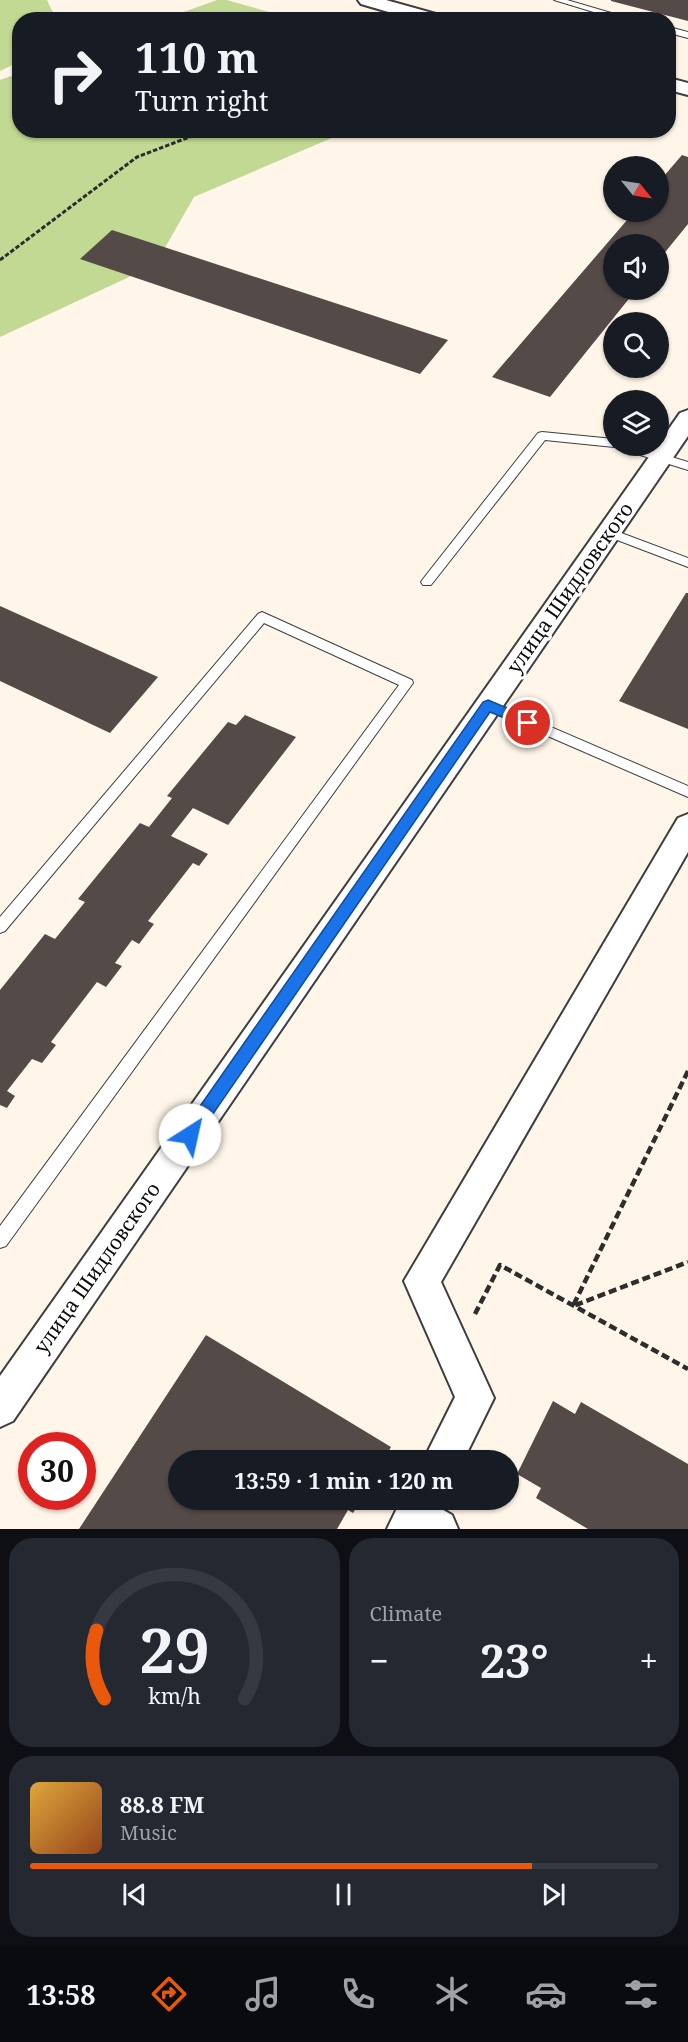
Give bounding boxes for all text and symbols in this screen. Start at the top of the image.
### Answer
text: 110 m [135,28,259,85]
icon: right [36,36,114,114]
text: Turn right [135,82,268,119]
north arrow [603,156,669,222]
map controls [603,156,669,456]
button: sound [603,234,669,300]
button: search [603,312,669,378]
button: layers [603,390,669,456]
street label: улица Шидловского [500,497,639,679]
pin [502,697,553,748]
icon: arrive [511,706,544,739]
position arrow [158,1103,222,1167]
street label: улица Шидловского [27,1177,166,1359]
speed limit sign: 30 [18,1432,96,1510]
text: 13:59 · 1 min · 120 m [234,1465,453,1495]
text: Climate [370,1600,442,1627]
text: 29 [139,1606,210,1691]
text: 23° [480,1630,549,1691]
text: − [370,1638,389,1683]
text: + [640,1638,658,1683]
text: km/h [148,1682,201,1711]
text: 88.8 FM [120,1789,204,1819]
text: Music [120,1819,177,1846]
icon: previous [118,1878,151,1911]
icon: pause [327,1878,360,1911]
icon: next [537,1878,570,1911]
icon: directions [148,1973,190,2015]
icon: music [242,1973,284,2015]
icon: phone [337,1973,379,2015]
icon: climate [431,1973,473,2015]
icon: car [525,1973,567,2015]
icon: filters [620,1973,662,2015]
text: 13:58 [26,1976,95,2013]

